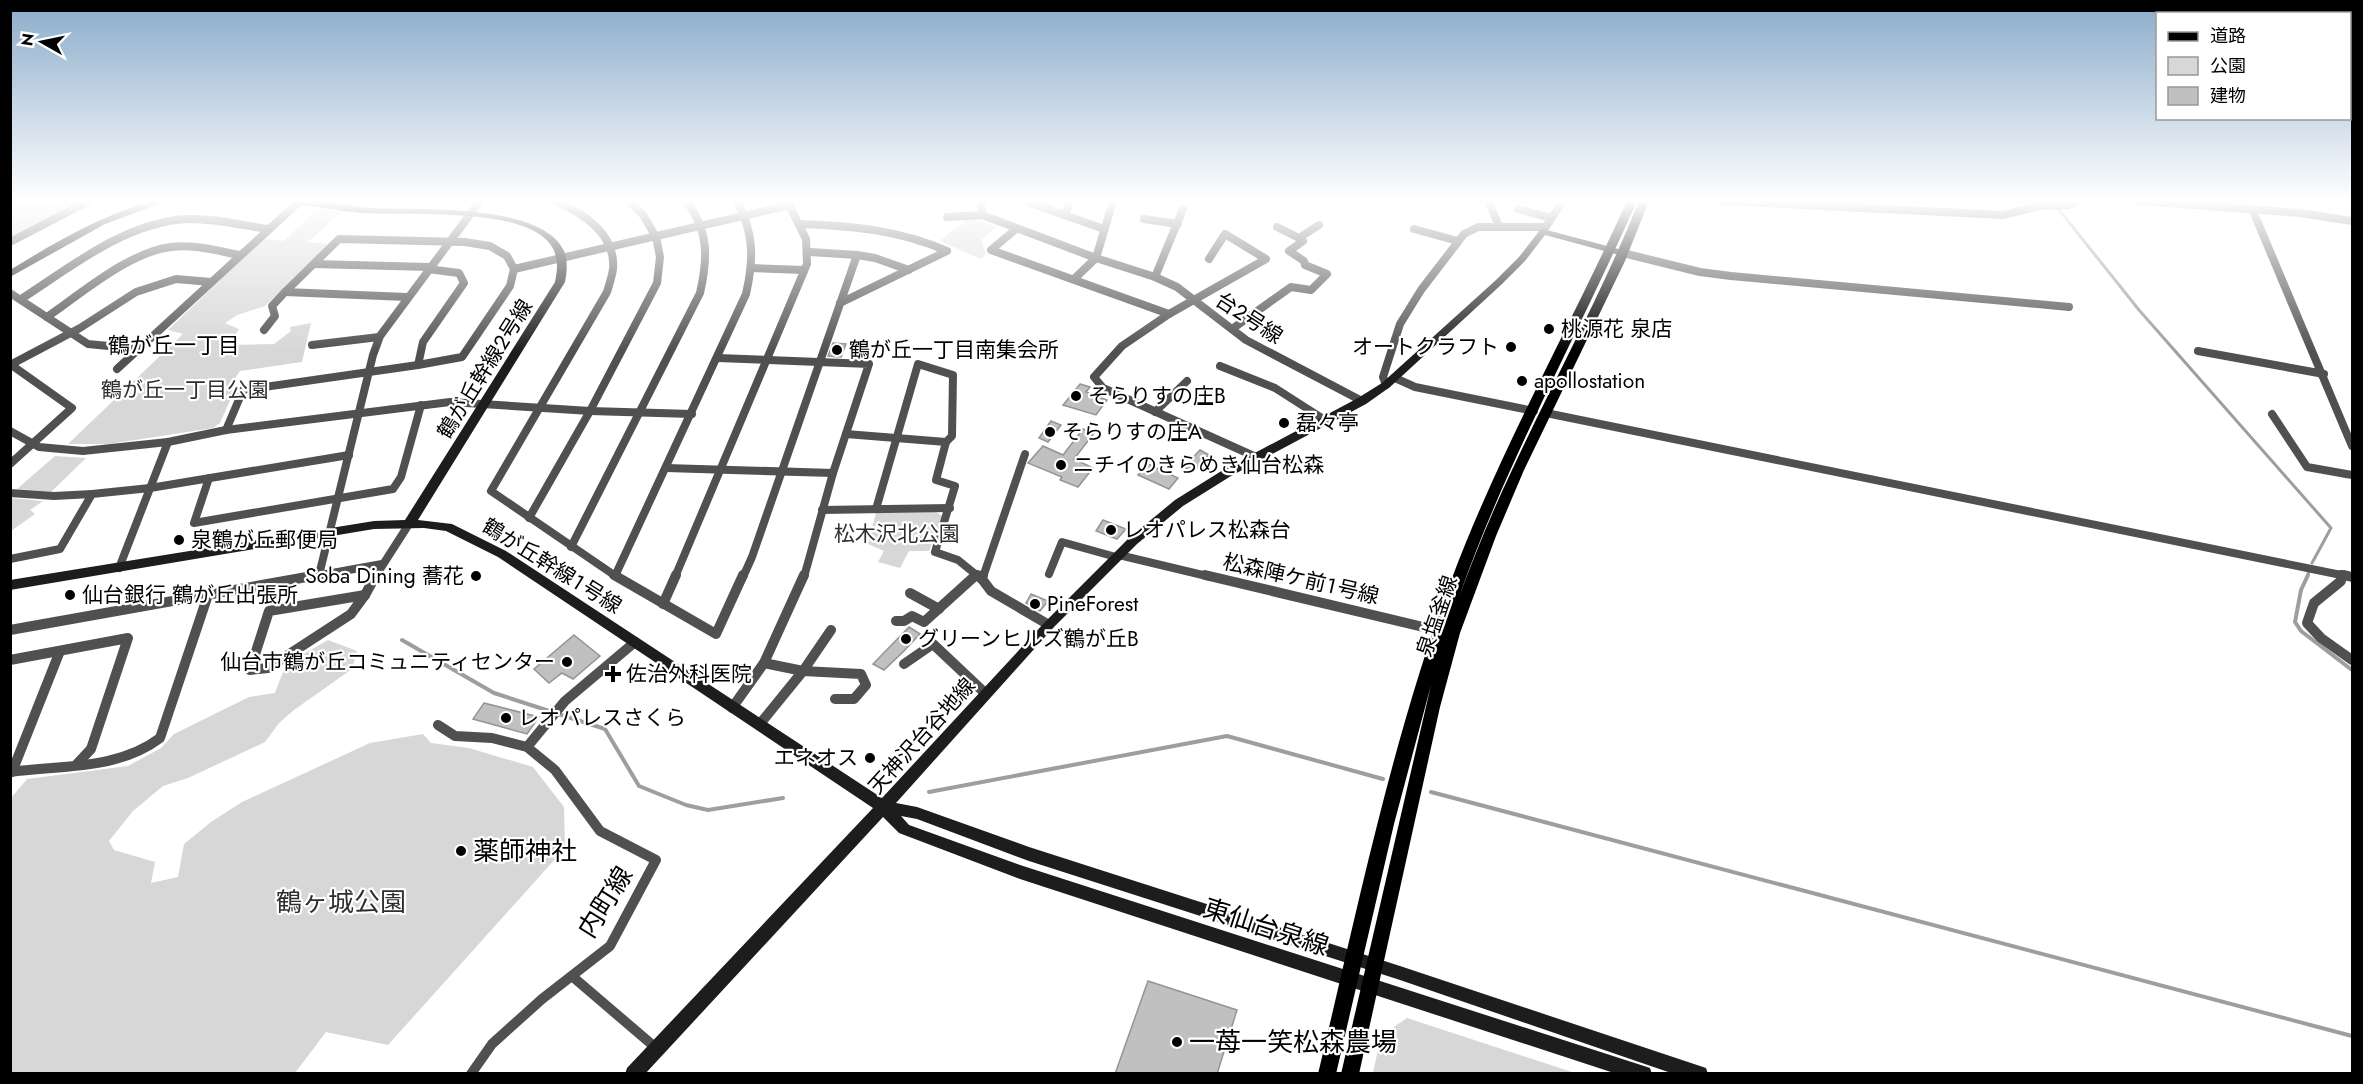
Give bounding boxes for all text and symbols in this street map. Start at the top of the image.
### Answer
north arrow [12,12,72,72]
legend [2156,12,2351,120]
text: 道路 [2210,23,2246,49]
text: N [15,32,40,48]
text: 公園 [2210,53,2246,79]
text: 建物 [2210,83,2246,109]
street label: 台２号線 [1209,285,1289,351]
street label: 鶴が丘幹線２号線 [430,294,540,444]
place label: 桃源花 泉店 [1561,314,1672,344]
marker: 桃源花 泉店 [1542,322,1556,336]
district label: 鶴が丘一丁目 [108,329,240,361]
place label: オートクラフト [1352,332,1499,362]
place label: 鶴が丘一丁目南集会所 [849,335,1059,365]
marker: オートクラフト [1504,340,1518,354]
marker: 鶴が丘一丁目南集会所 [830,343,844,357]
place label: apollostation [1534,366,1645,396]
marker: apollostation [1515,374,1529,388]
park label: 鶴が丘一丁目公園 [101,375,269,405]
place label: そらりすの庄B [1088,381,1226,411]
marker: そらりすの庄B [1069,389,1083,403]
place label: 磊々亭 [1296,408,1359,438]
marker: 磊々亭 [1277,416,1291,430]
place label: そらりすの庄A [1062,417,1202,447]
marker: そらりすの庄A [1043,425,1057,439]
place label: ニチイのきらめき仙台松森 [1073,450,1324,480]
marker: ニチイのきらめき仙台松森 [1054,458,1068,472]
street label: 鶴が丘幹線１号線 [477,511,627,621]
place label: レオパレス松森台 [1123,515,1291,545]
park label: 松木沢北公園 [834,519,960,549]
marker: レオパレス松森台 [1104,523,1118,537]
place label: 泉鶴が丘郵便局 [191,525,338,555]
marker: 泉鶴が丘郵便局 [172,533,186,547]
street label: 松森陣ケ前１号線 [1220,546,1382,612]
place label: Soba Dining 蕎花 [305,561,464,591]
marker: Soba Dining 蕎花 [469,569,483,583]
street label: 泉塩釜線 [1409,571,1465,661]
place label: 仙台銀行 鶴が丘出張所 [82,580,298,610]
marker: 仙台銀行 鶴が丘出張所 [63,588,77,602]
place label: PineForest [1047,589,1138,619]
marker: PineForest [1028,597,1042,611]
place label: グリーンヒルズ鶴が丘B [918,624,1139,654]
marker: グリーンヒルズ鶴が丘B [899,632,913,646]
place label: 仙台市鶴が丘コミュニティセンター [220,647,555,677]
marker: 仙台市鶴が丘コミュニティセンター [560,655,574,669]
place label: 佐治外科医院 [626,659,752,689]
marker: 佐治外科医院 [604,665,622,683]
street label: 天神沢台谷地線 [862,671,982,801]
place label: レオパレスさくら [518,703,686,733]
marker: レオパレスさくら [499,711,513,725]
place label: エネオス [774,743,858,773]
marker: エネオス [863,751,877,765]
place label: 薬師神社 [473,832,577,870]
marker: 薬師神社 [454,844,468,858]
street label: 内町線 [568,859,642,945]
park label: 鶴ヶ城公園 [276,883,406,921]
street label: 東仙台泉線 [1198,889,1334,965]
place label: 一苺一笑松森農場 [1189,1023,1397,1061]
marker: 一苺一笑松森農場 [1170,1035,1184,1049]

